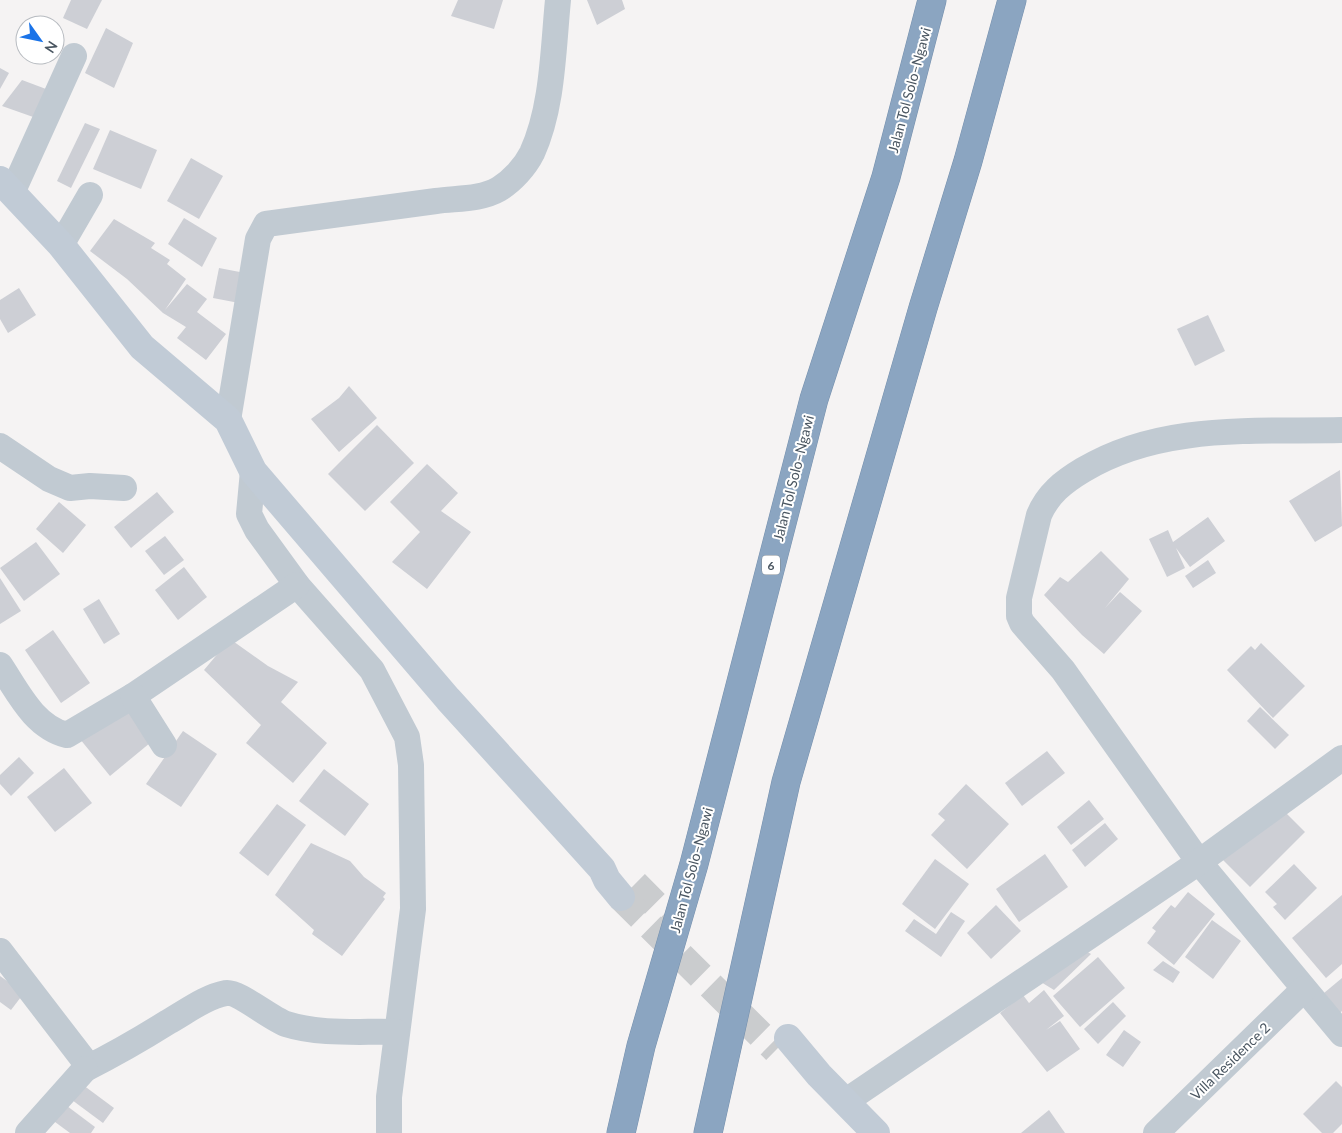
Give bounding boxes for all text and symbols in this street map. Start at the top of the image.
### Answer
north arrow [15,15,65,65]
street label: Jalan Tol Solo–Ngawi [884,25,934,155]
text: N [41,38,61,57]
street label: Jalan Tol Solo–Ngawi [769,413,817,543]
road number: 6 [762,556,780,574]
street label: Jalan Tol Solo–Ngawi [666,805,716,935]
street label: Villa Residence 2 [1187,1019,1273,1103]

